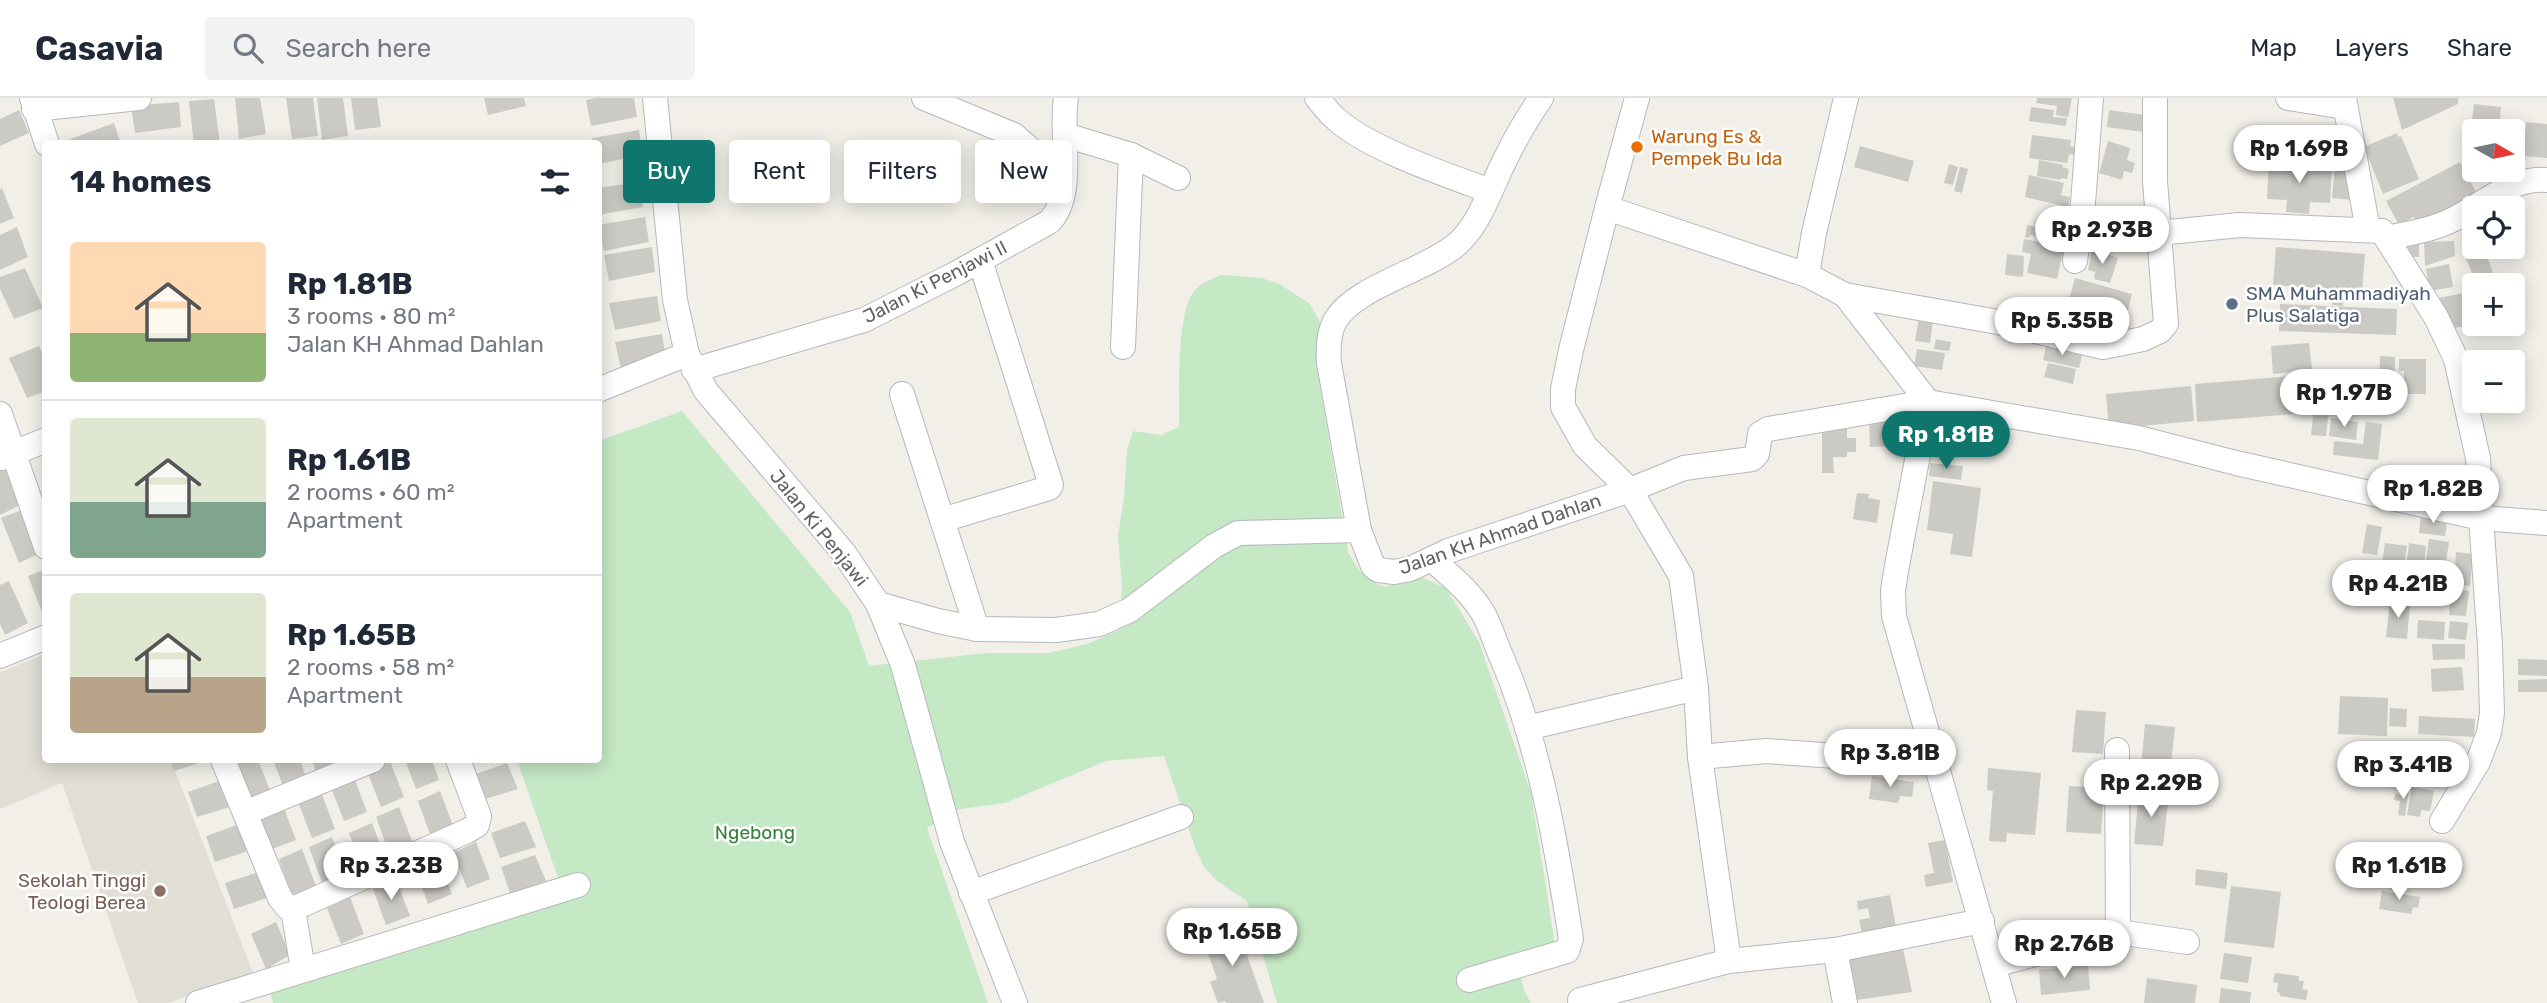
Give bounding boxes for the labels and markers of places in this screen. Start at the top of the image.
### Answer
place label: Warung Es & Pempek Bu Ida [1651,125,1783,170]
pin: Rp 1.69B [2227,126,2371,185]
marker: Warung Es & Pempek Bu Ida [1629,139,1645,155]
pin: Rp 2.93B [2030,206,2174,266]
place label: SMA Muhammadiyah Plus Salatiga [2246,282,2431,327]
marker: SMA Muhammadiyah Plus Salatiga [2224,296,2240,312]
pin: Rp 5.35B [1990,298,2134,357]
pin: Rp 1.97B [2272,370,2416,429]
pin: Rp 1.81B [1874,412,2018,471]
pin: Rp 1.82B [2361,466,2505,525]
pin: Rp 4.21B [2326,560,2470,620]
pin: Rp 3.81B [1818,730,1962,789]
pin: Rp 3.41B [2331,742,2475,801]
pin: Rp 2.29B [2079,760,2223,819]
pin: Rp 3.23B [319,842,463,902]
pin: Rp 1.61B [2327,842,2471,902]
place label: Sekolah Tinggi Teologi Berea [18,869,146,914]
marker: Sekolah Tinggi Teologi Berea [152,883,168,899]
pin: Rp 1.65B [1160,908,1304,968]
pin: Rp 2.76B [1992,920,2136,980]

